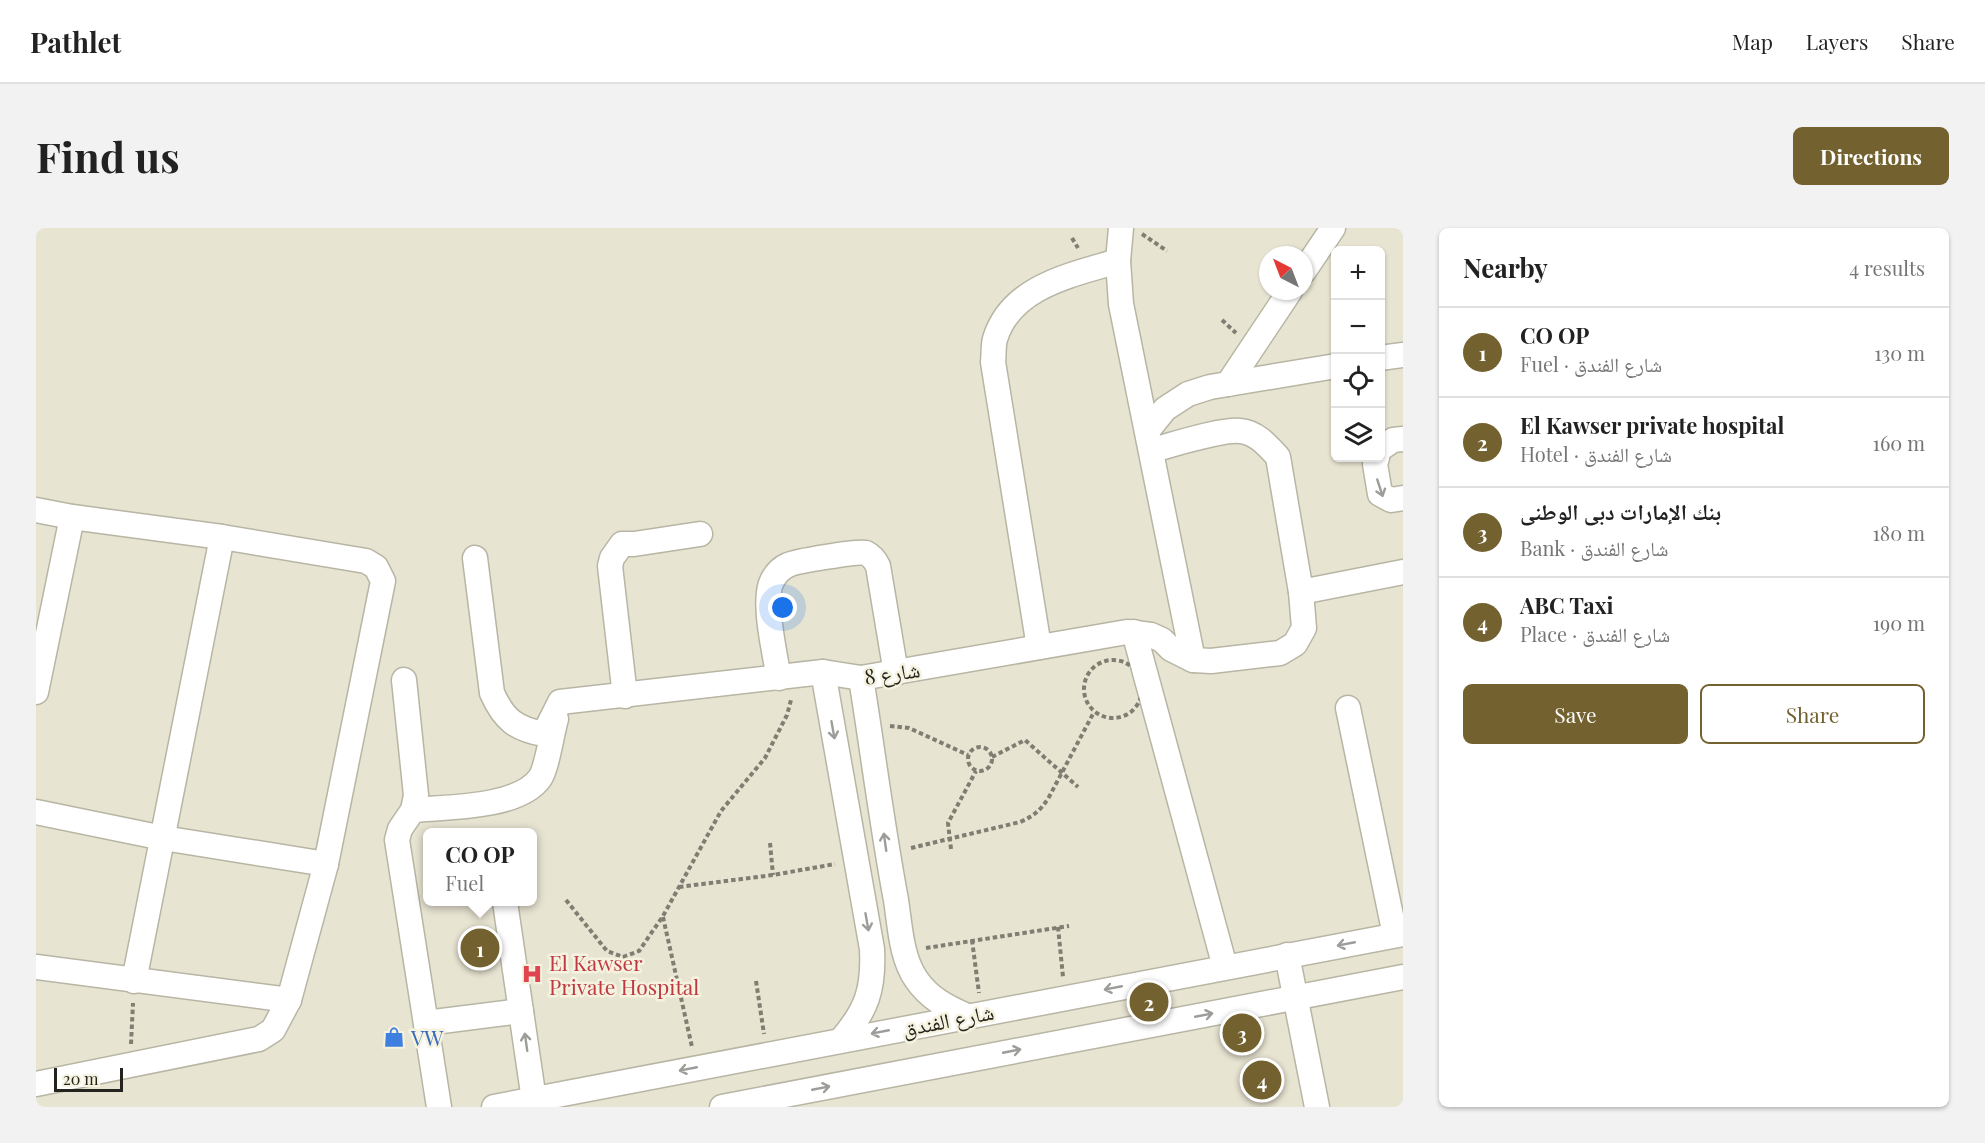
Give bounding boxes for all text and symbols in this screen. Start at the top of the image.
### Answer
text: Pathlet [30,23,121,60]
text: Map [1732,27,1773,55]
text: Layers [1806,27,1868,55]
text: Share [1901,27,1955,55]
button: Directions [1793,127,1949,185]
text: Find us [36,128,180,184]
north arrow [1259,246,1313,300]
map controls [1331,246,1385,462]
button: + [1331,246,1385,300]
text: Nearby [1463,250,1548,285]
text: 4 results [1849,254,1925,281]
button: − [1331,300,1385,354]
text: CO OP [1520,320,1589,350]
text: 1 [1479,339,1486,366]
text: 130 m [1874,339,1925,366]
text: Fuel · شارع الفندق [1520,350,1662,377]
button: locate [1331,354,1385,408]
button: layers [1331,408,1385,462]
text: El Kawser private hospital [1520,410,1784,440]
text: 2 [1477,429,1488,456]
text: 160 m [1873,429,1925,456]
text: Hotel · شارع الفندق [1520,440,1672,467]
one-way arrow [1375,478,1386,497]
text: بنك الإمارات دبى الوطنى [1520,496,1721,526]
text: 3 [1478,519,1487,546]
text: 180 m [1872,519,1925,546]
text: Bank · شارع الفندق [1520,534,1668,561]
text: ABC Taxi [1520,590,1613,620]
your location [768,593,797,622]
text: 4 [1477,609,1488,636]
text: 190 m [1873,609,1925,636]
text: Place · شارع الفندق [1520,620,1670,647]
street label: شارع 8 [862,654,922,691]
button: Save [1463,684,1688,744]
button: Share [1700,684,1925,744]
one-way arrow [828,719,839,739]
popup [423,828,537,906]
one-way arrow [880,832,891,852]
text: CO OP [445,839,515,869]
text: Fuel [445,869,484,896]
one-way arrow [862,911,873,931]
pin: 1 [460,926,500,970]
one-way arrow [1336,939,1356,950]
place label: El Kawser Private Hospital [549,948,699,1000]
hospital icon: El Kawser Private Hospital [520,962,544,986]
pin: 2 [1130,980,1168,1024]
one-way arrow [1103,983,1123,994]
street label: شارع الفندق [900,996,996,1043]
one-way arrow [1194,1009,1213,1020]
pin: 3 [1222,1010,1262,1056]
place label: VW [410,1023,444,1051]
shop icon: VW [382,1025,406,1049]
one-way arrow [870,1027,890,1038]
one-way arrow [520,1032,531,1052]
one-way arrow [1002,1045,1022,1056]
pin: 4 [1242,1058,1282,1102]
one-way arrow [679,1064,699,1075]
scale bar [54,1065,123,1092]
text: 20 m [63,1068,98,1089]
one-way arrow [811,1082,830,1093]

